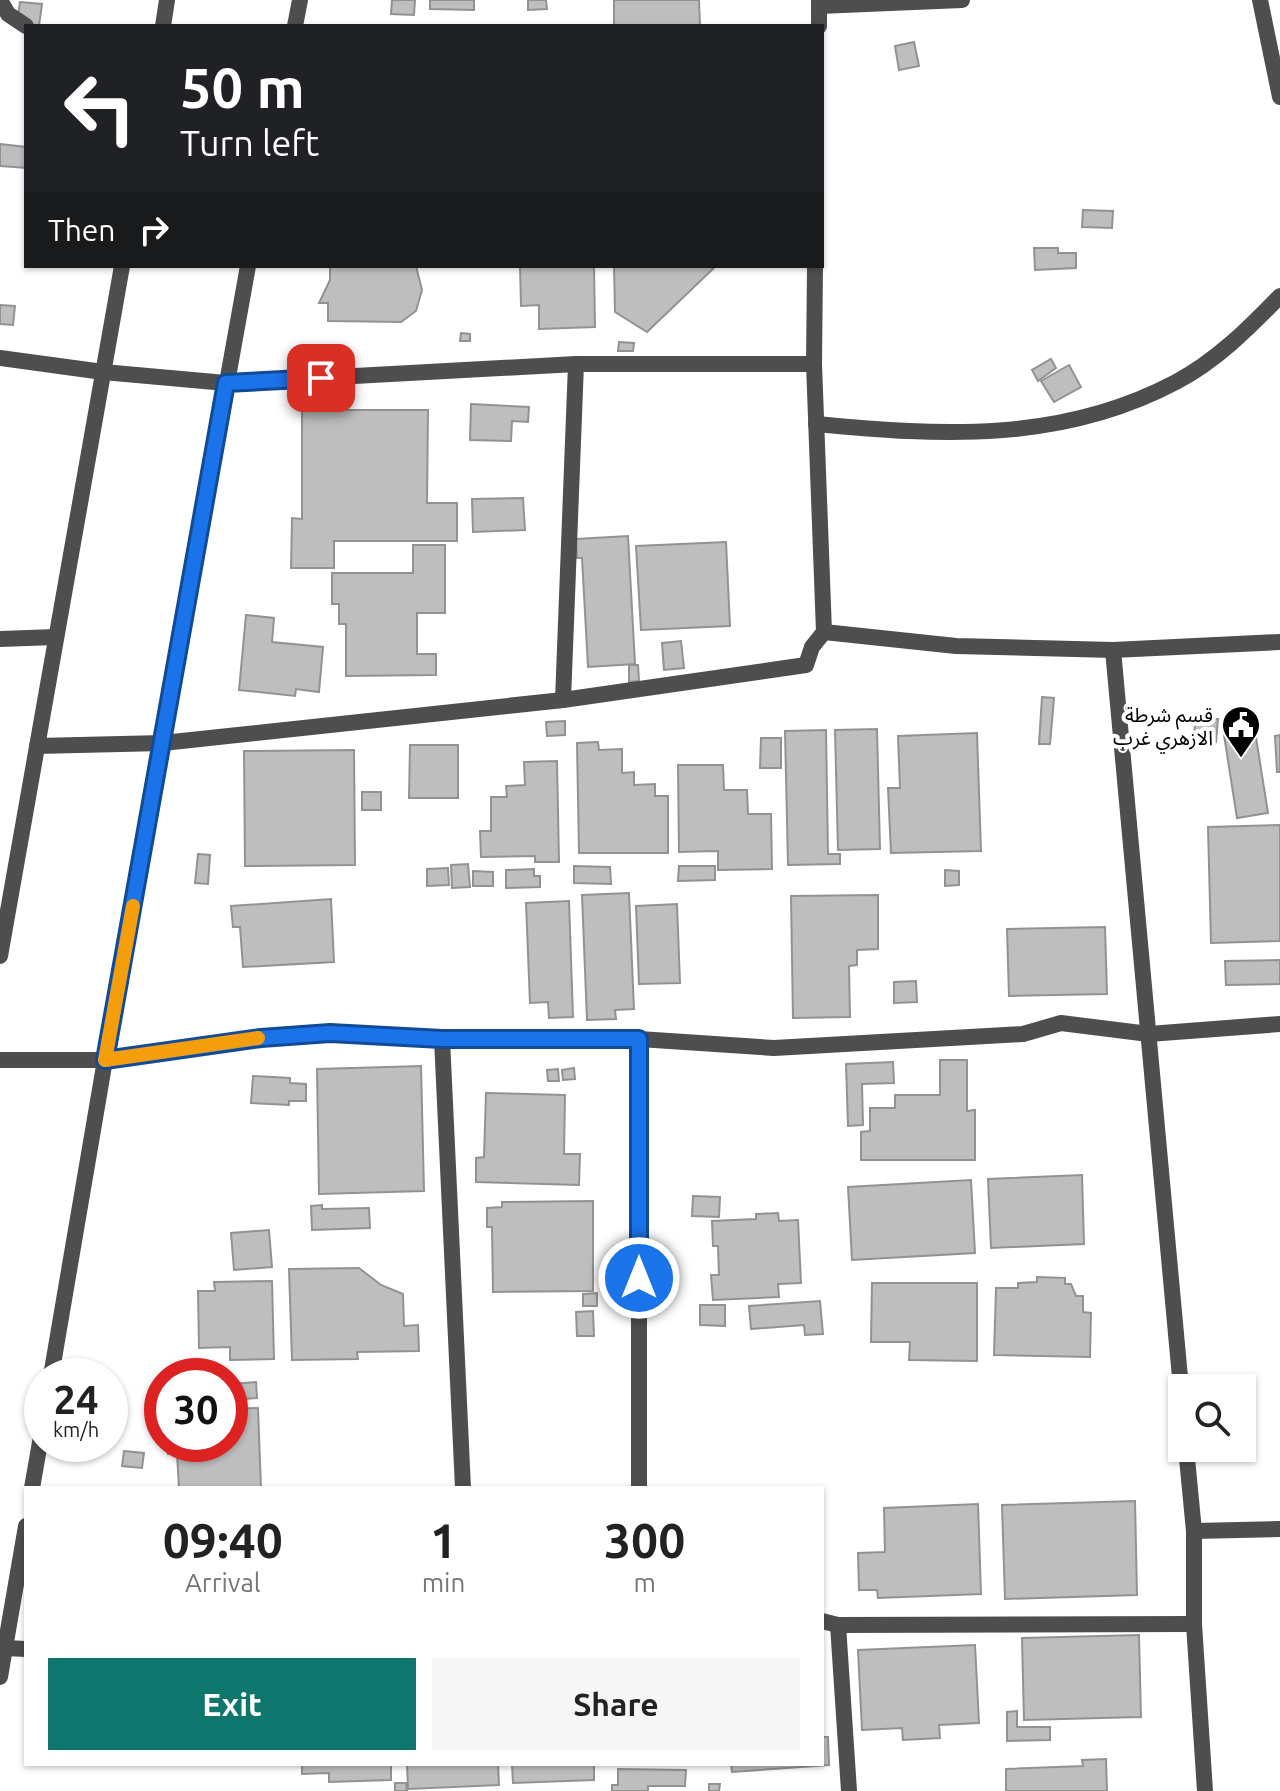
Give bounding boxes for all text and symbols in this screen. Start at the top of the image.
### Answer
icon: left [48,56,152,160]
text: 50 m [180,56,305,119]
text: Turn left [180,122,319,163]
icon: right [132,208,176,252]
text: Then [48,213,116,247]
pin [287,344,355,412]
icon: arrive [299,356,343,400]
place label: قسم شرطة الازهري غرب [1113,703,1213,753]
public building icon: قسم شرطة الازهري غرب [1220,704,1262,759]
position arrow [597,1236,681,1320]
speed limit sign: 30 [144,1358,248,1462]
map controls [1168,1374,1256,1462]
button: search [1168,1374,1256,1462]
text: 24 [53,1377,99,1422]
text: km/h [53,1418,99,1441]
text: 09:40 [163,1513,283,1567]
text: 1 [430,1513,457,1567]
text: 300 [604,1513,685,1567]
text: Arrival [185,1568,261,1597]
text: min [422,1568,465,1597]
text: m [633,1568,656,1597]
button: Exit [48,1658,416,1750]
button: Share [432,1658,800,1750]

